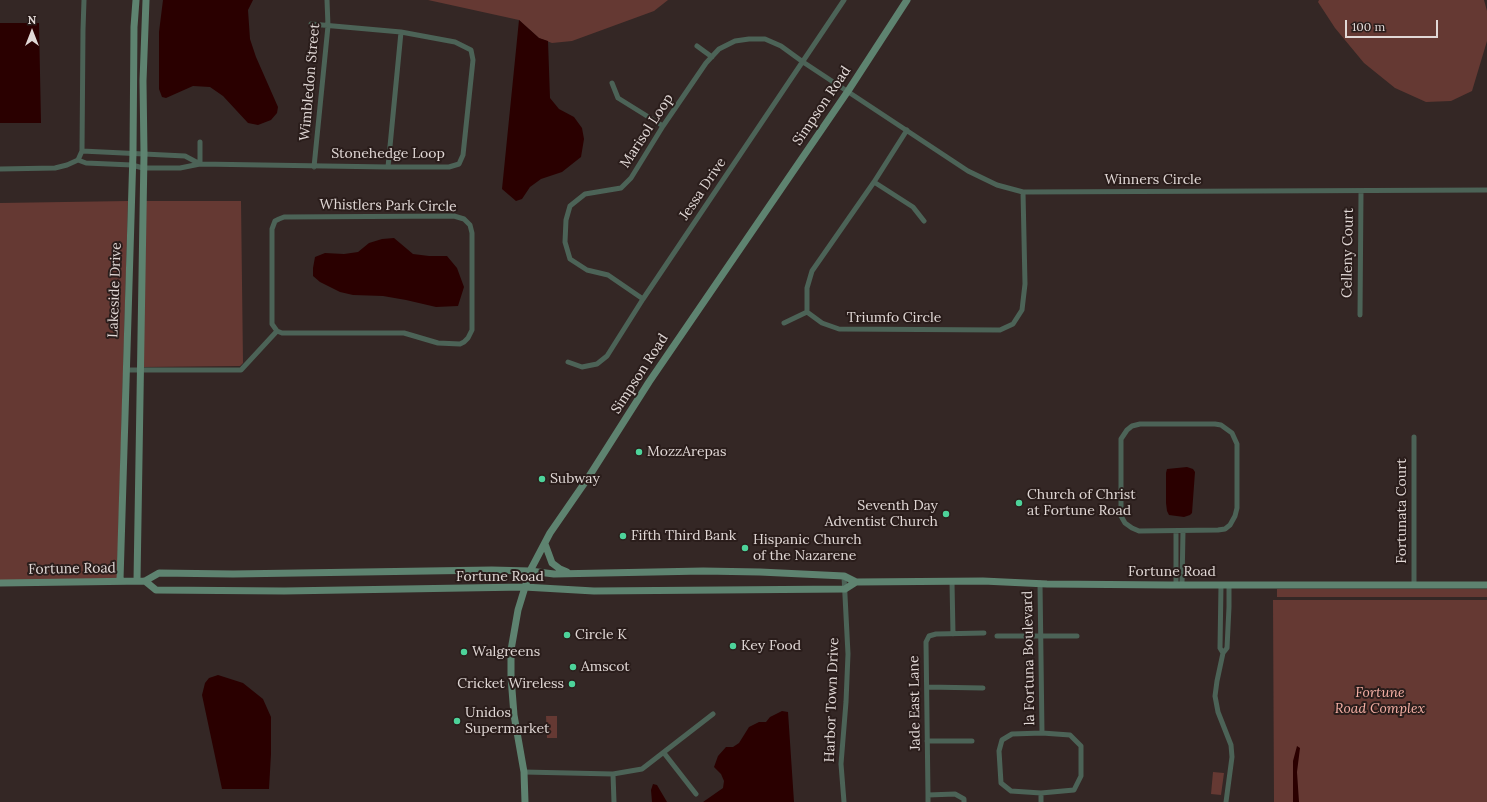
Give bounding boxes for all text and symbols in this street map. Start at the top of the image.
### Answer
north arrow [12,12,52,52]
scale bar [1347,12,1440,38]
text: N [28,13,36,27]
text: 100 m [1352,19,1385,34]
street label: Wimbledon Street [296,22,324,142]
street label: Simpson Road [789,63,855,149]
street label: Marisol Loop [617,91,677,171]
street label: Stonehedge Loop [331,146,445,162]
street label: Jessa Drive [676,155,730,223]
street label: Winners Circle [1105,172,1201,188]
street label: Whistlers Park Circle [319,196,457,216]
street label: Celleny Court [1339,208,1357,298]
street label: Lakeside Drive [105,242,125,338]
street label: Triumfo Circle [847,310,941,326]
street label: Simpson Road [608,331,672,417]
place label: MozzArepas [647,444,727,460]
marker: MozzArepas [634,447,644,457]
street label: Fortunata Court [1394,458,1410,564]
place label: Subway [550,471,600,487]
marker: Subway [537,474,547,484]
place label: Church of Christ at Fortune Road [1027,487,1136,520]
place label: Seventh Day Adventist Church [825,498,938,530]
marker: Church of Christ at Fortune Road [1014,498,1024,508]
marker: Seventh Day Adventist Church [941,509,951,519]
place label: Fifth Third Bank [631,528,736,544]
marker: Fifth Third Bank [618,531,628,541]
place label: Hispanic Church of the Nazarene [753,532,862,564]
marker: Hispanic Church of the Nazarene [740,543,750,553]
street label: Fortune Road [28,560,116,578]
street label: Fortune Road [1128,564,1216,580]
street label: Fortune Road [456,569,544,585]
street label: la Fortuna Boulevard [1019,590,1039,726]
place label: Circle K [575,627,627,643]
marker: Circle K [562,630,572,640]
street label: Harbor Town Drive [821,637,843,763]
place label: Key Food [741,638,801,654]
marker: Key Food [728,641,738,651]
place label: Walgreens [472,644,540,660]
marker: Walgreens [459,647,469,657]
street label: Jade East Lane [906,655,924,751]
place label: Amscot [581,659,630,675]
marker: Amscot [568,662,578,672]
place label: Cricket Wireless [457,676,564,692]
marker: Cricket Wireless [567,679,577,689]
park label: Fortune Road Complex [1335,685,1425,718]
place label: Unidos Supermarket [465,705,549,738]
marker: Unidos Supermarket [452,716,462,726]

